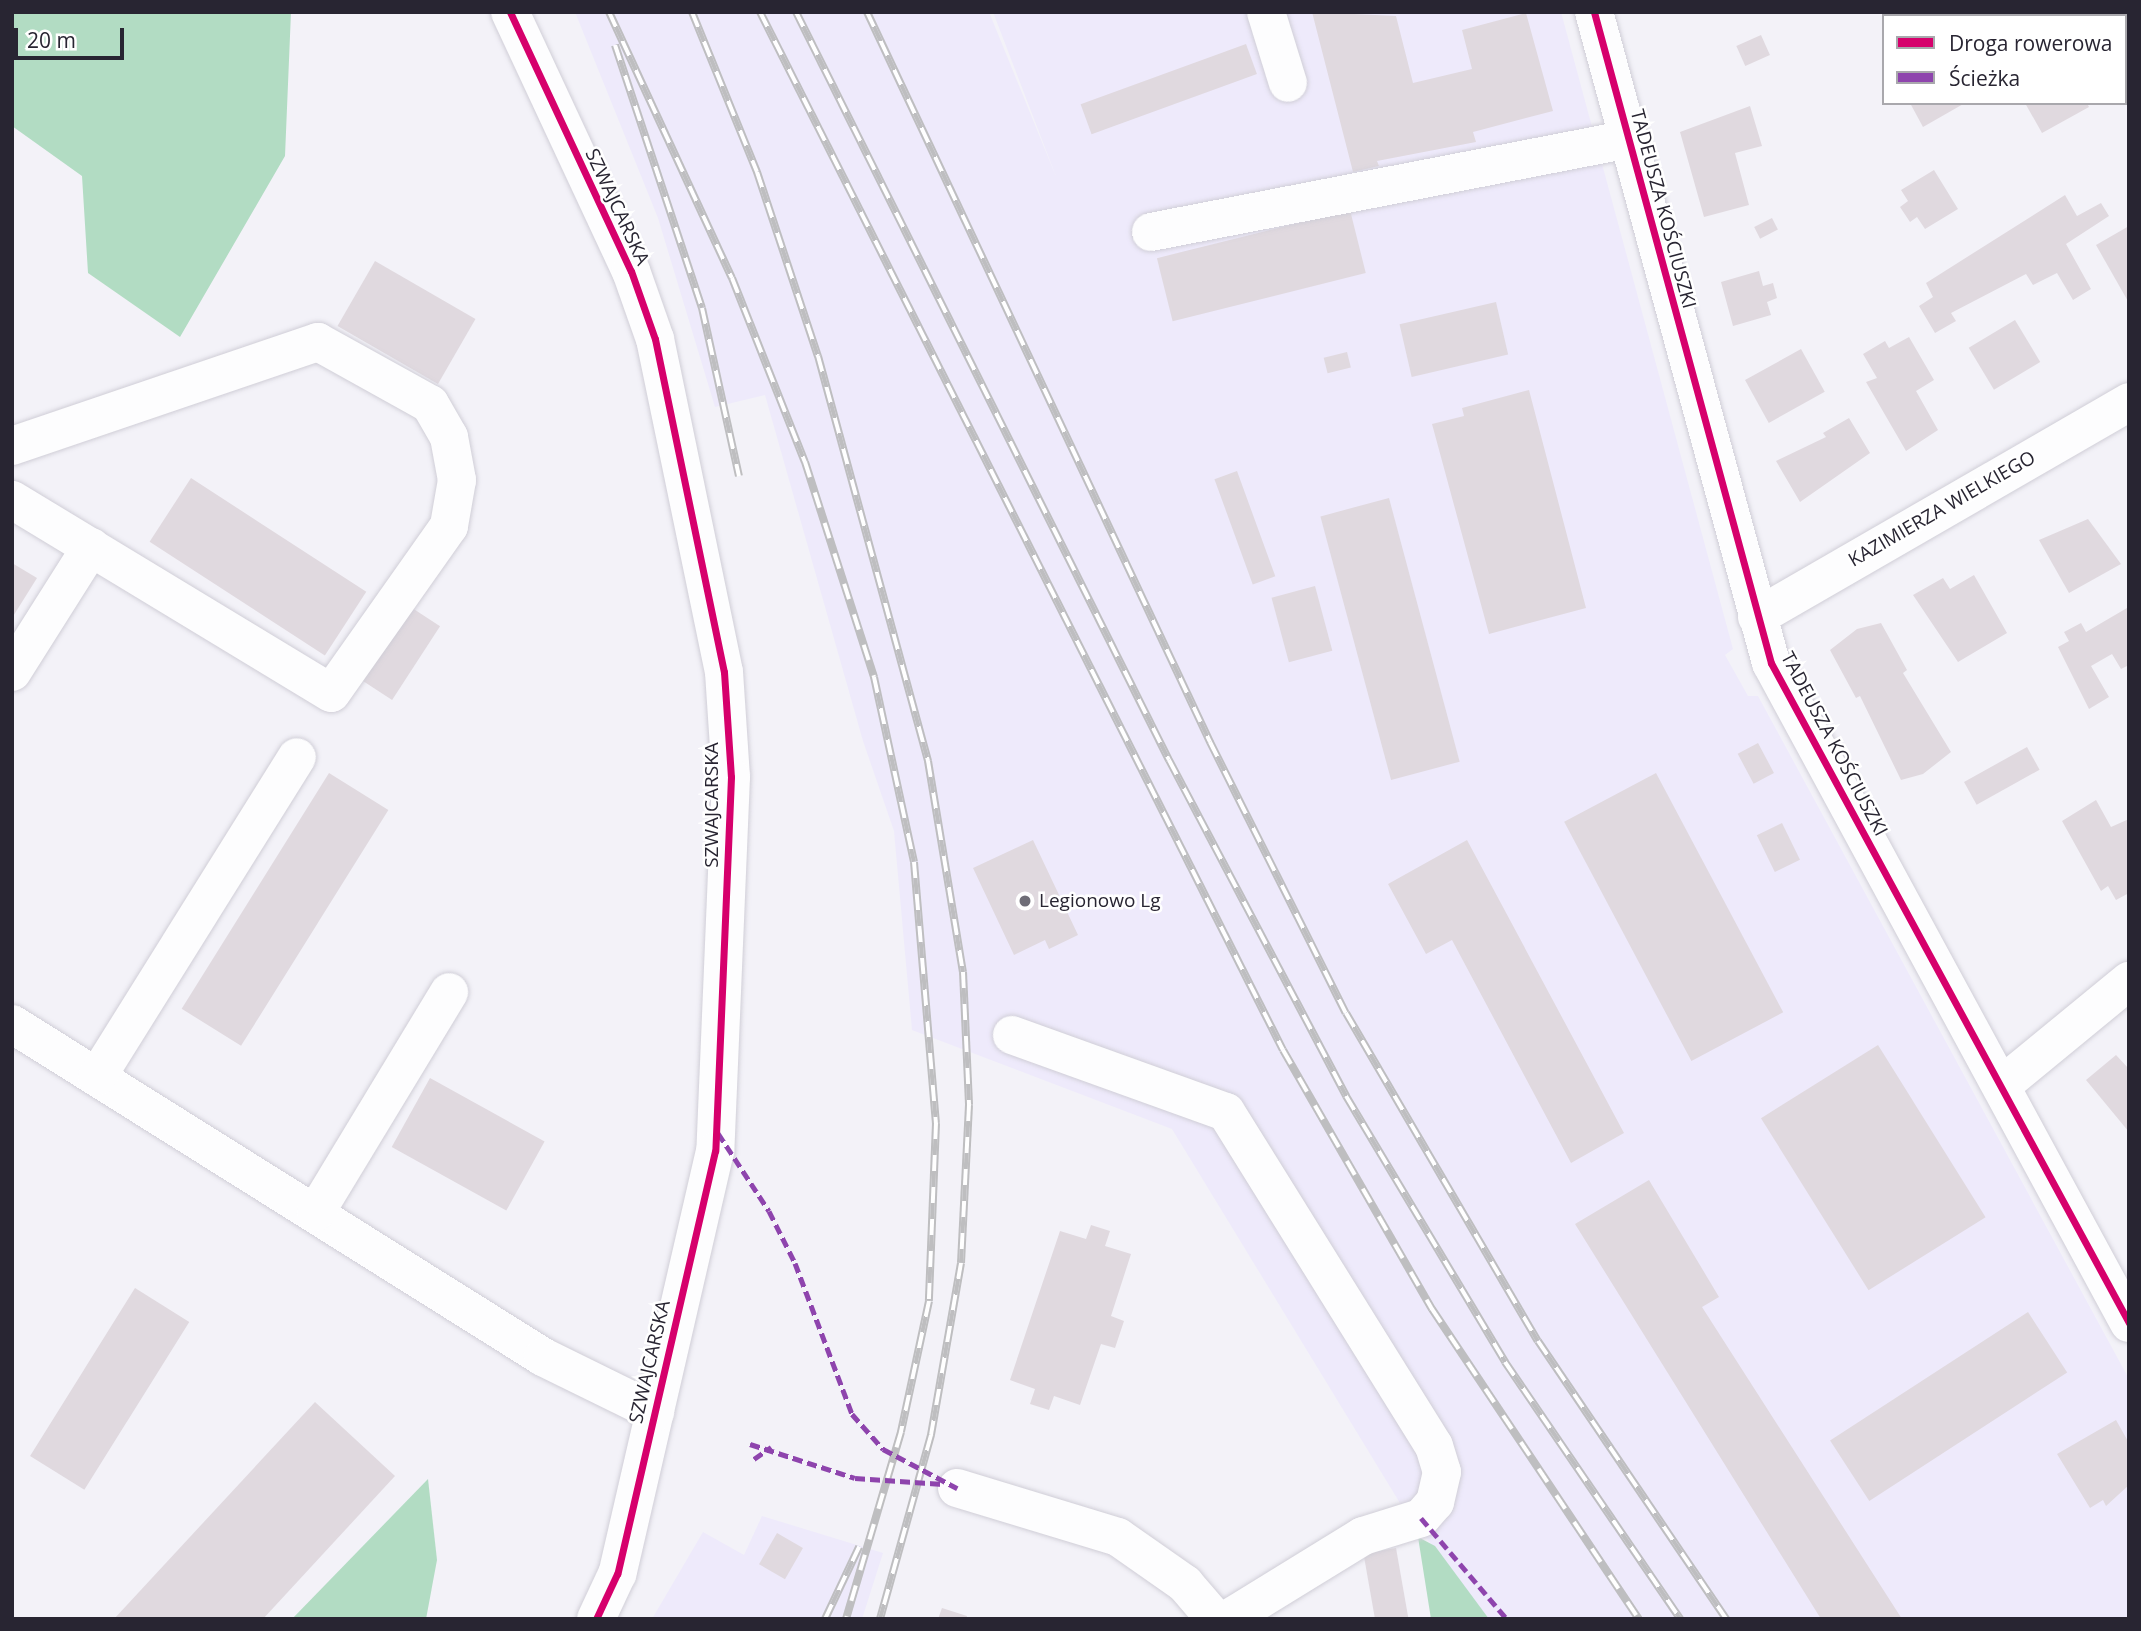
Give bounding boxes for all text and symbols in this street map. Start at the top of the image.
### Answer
scale bar [18,14,128,58]
legend [1882,14,2127,105]
text: 20 m [27,26,76,54]
text: Droga rowerowa [1949,29,2112,57]
text: Ścieżka [1949,64,2020,92]
street label: TADEUSZA KOŚCIUSZKI [1625,107,1701,311]
street label: SZWAJCARSKA [580,145,654,269]
street label: KAZIMIERZA WIELKIEGO [1845,446,2039,572]
street label: TADEUSZA KOŚCIUSZKI [1776,648,1892,840]
street label: SZWAJCARSKA [701,742,723,868]
place label: Legionowo Lg [1039,890,1161,912]
marker: Legionowo Lg [1017,893,1033,909]
street label: SZWAJCARSKA [625,1298,675,1426]

